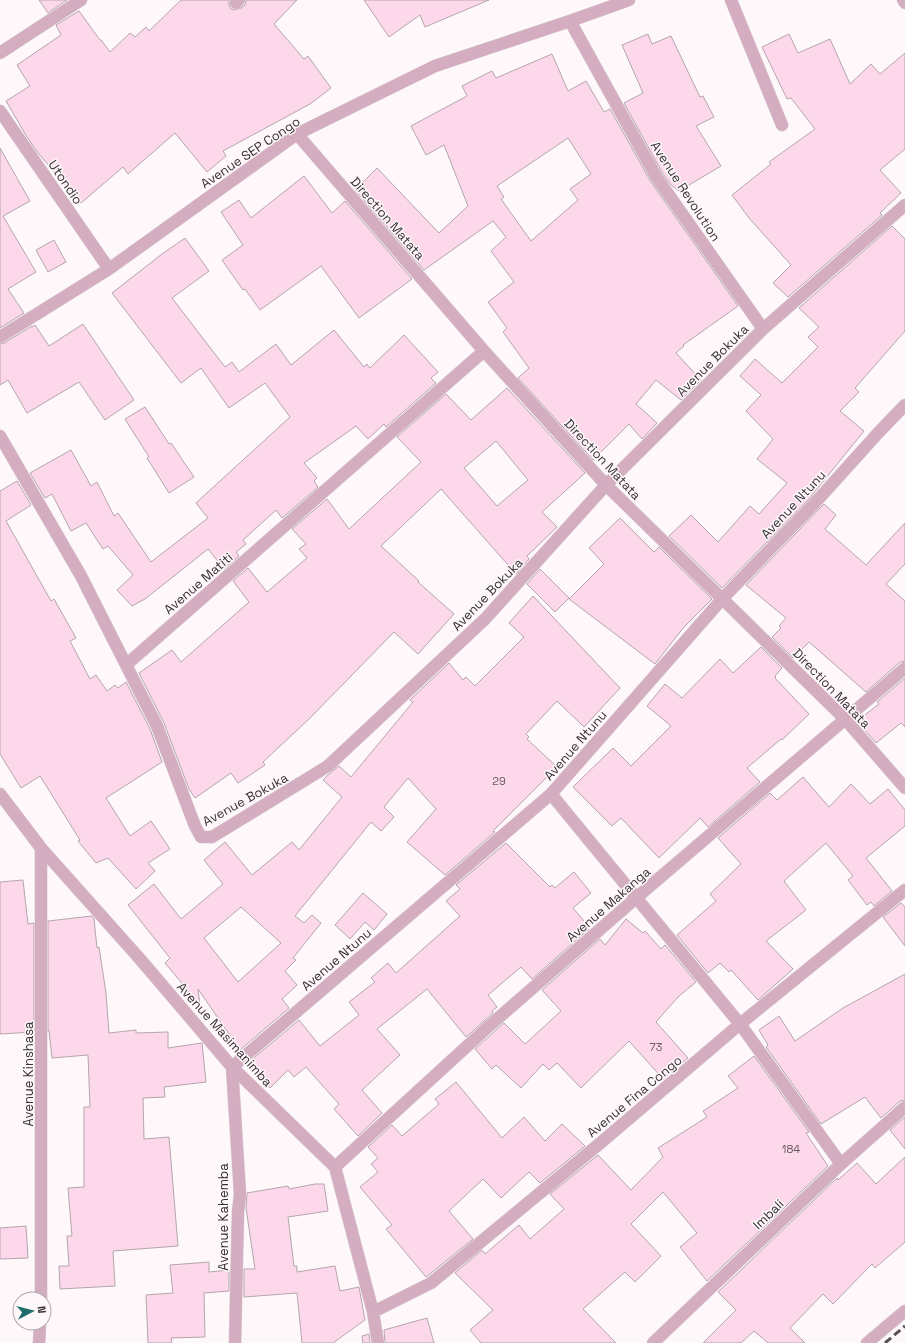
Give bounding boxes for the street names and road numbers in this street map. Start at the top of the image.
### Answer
street label: Avenue SEP Congo [197,113,303,192]
street label: Avenue Revolution [647,138,724,245]
street label: Utondio [45,157,87,208]
street label: Direction Matata [347,173,429,264]
street label: Avenue Bokuka [673,320,752,400]
street label: Direction Matata [561,415,645,504]
street label: Avenue Ntunu [757,466,829,542]
street label: Avenue Matiti [160,549,236,618]
street label: Avenue Bokuka [448,554,527,634]
street label: Direction Matata [789,645,875,732]
street label: Avenue Ntunu [540,707,611,784]
street label: Avenue Bokuka [200,769,291,830]
street label: Avenue Makanga [563,863,654,946]
street label: Avenue Ntunu [298,924,375,995]
street label: Avenue Masimanimba [173,979,276,1090]
street label: Avenue Kinshasa [20,1021,37,1126]
street label: Avenue Fina Congo [583,1052,685,1141]
street label: Avenue Kahemba [215,1163,232,1271]
street label: Imbali [749,1196,787,1233]

